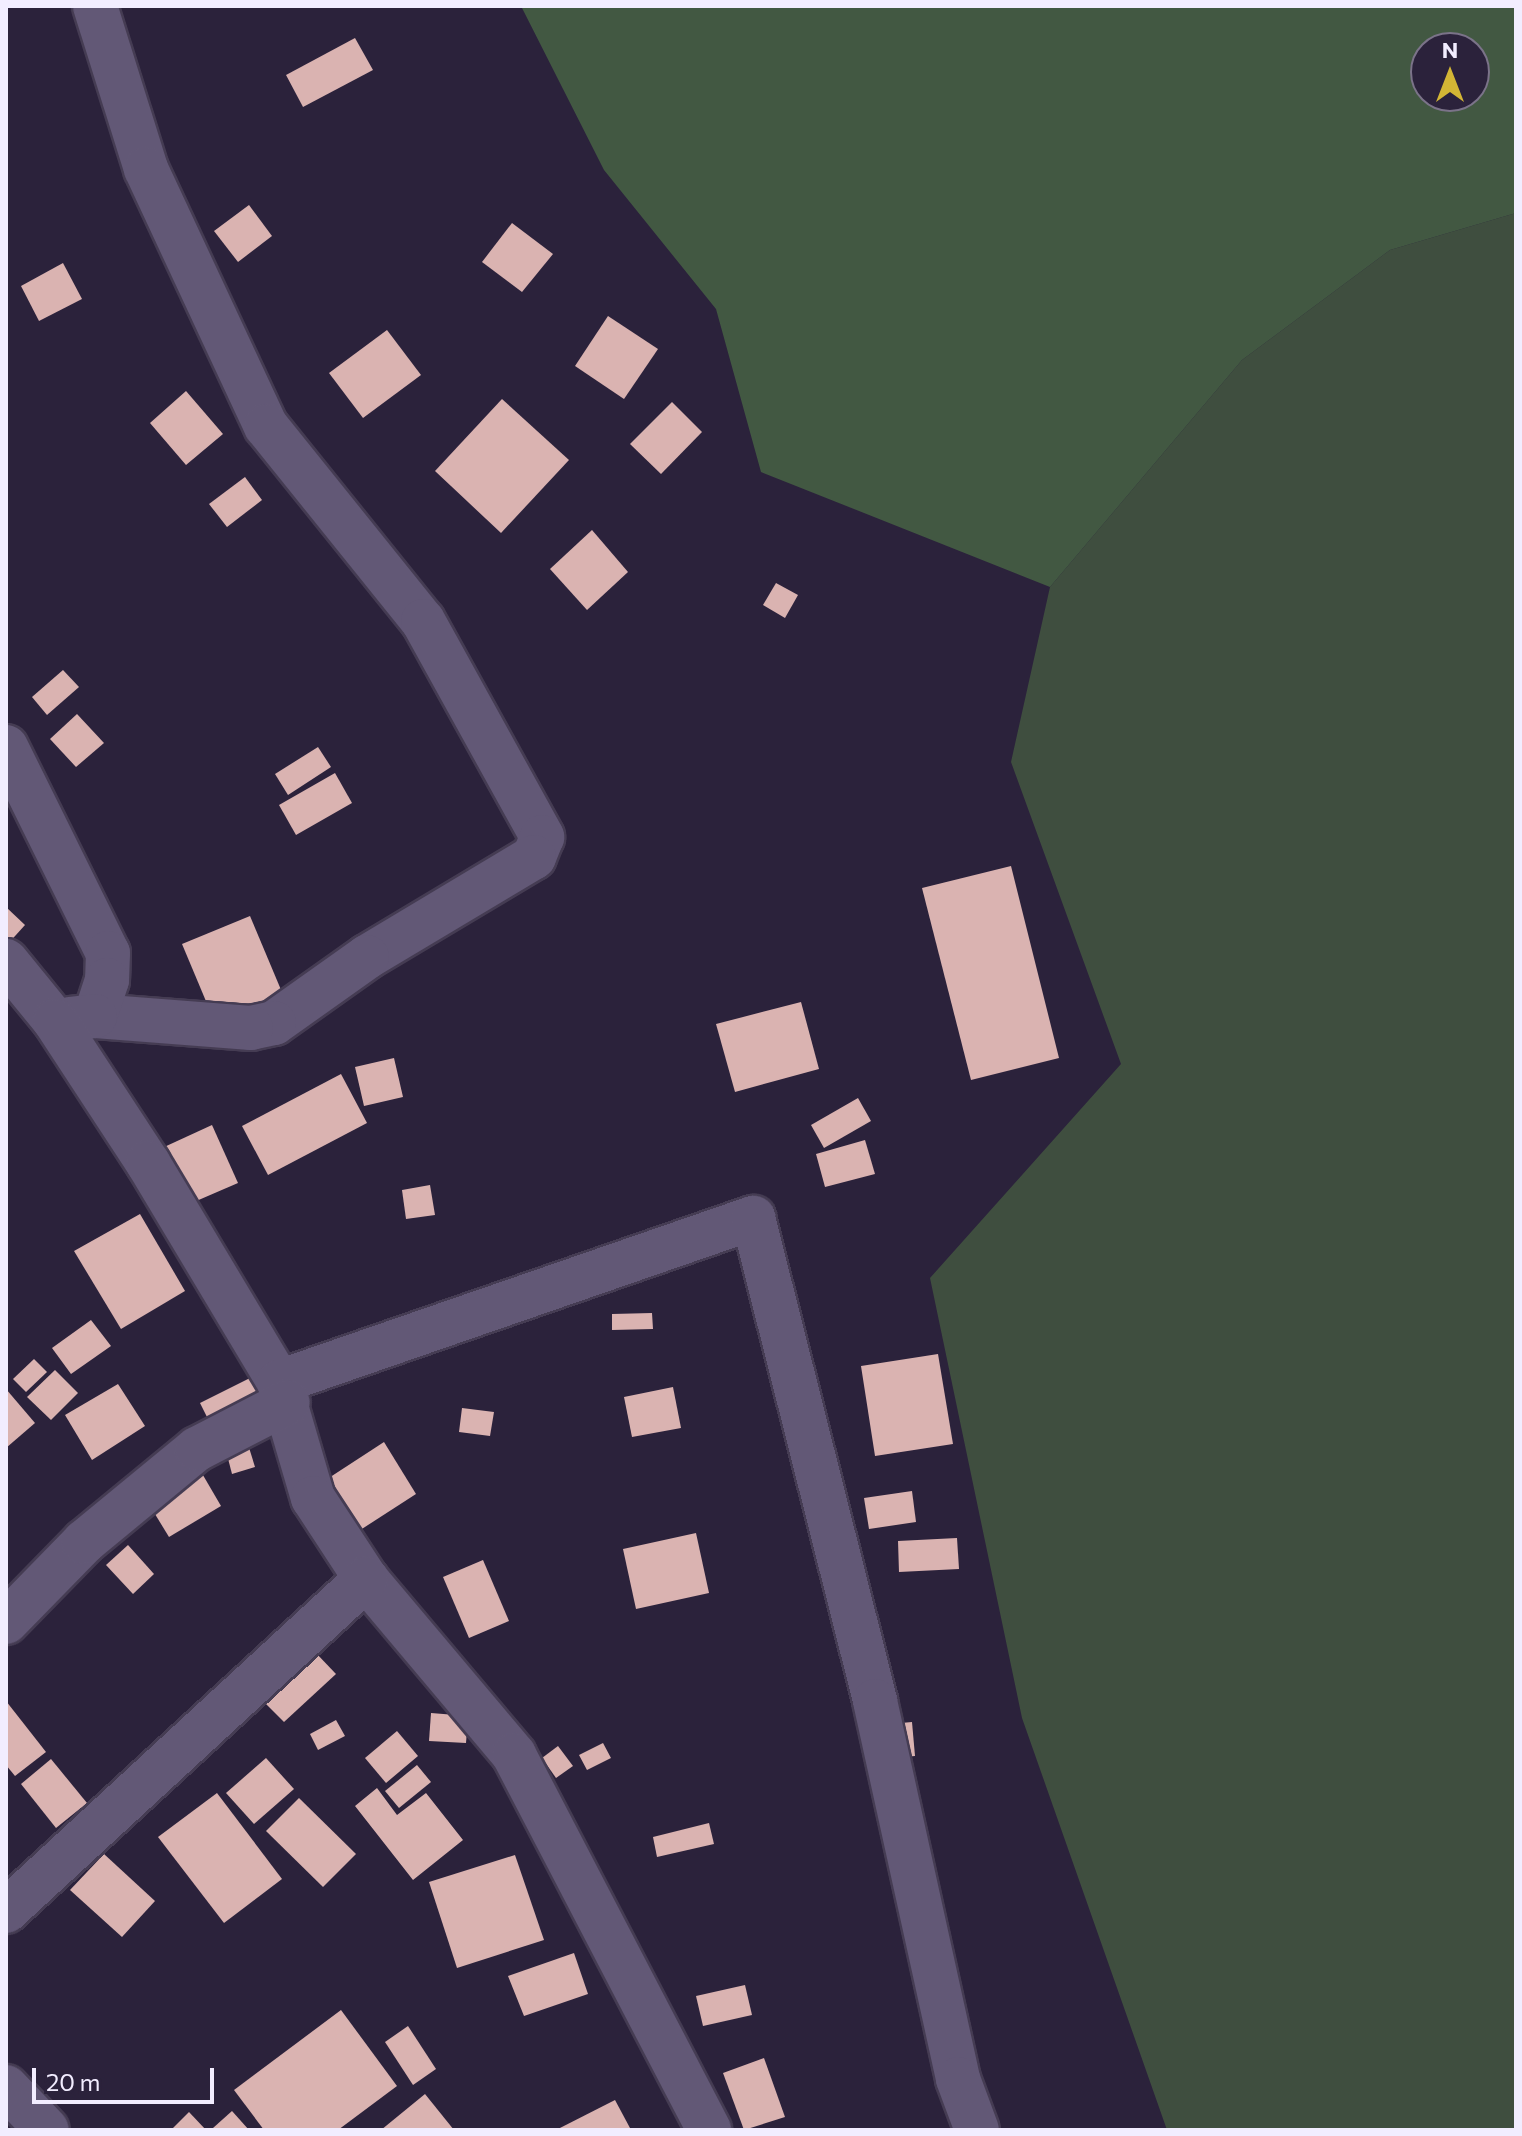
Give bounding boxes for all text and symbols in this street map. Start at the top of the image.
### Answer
north arrow [1410,32,1490,112]
text: N [1442,36,1458,63]
scale bar [36,2052,218,2102]
text: 20 m [46,2067,100,2096]

